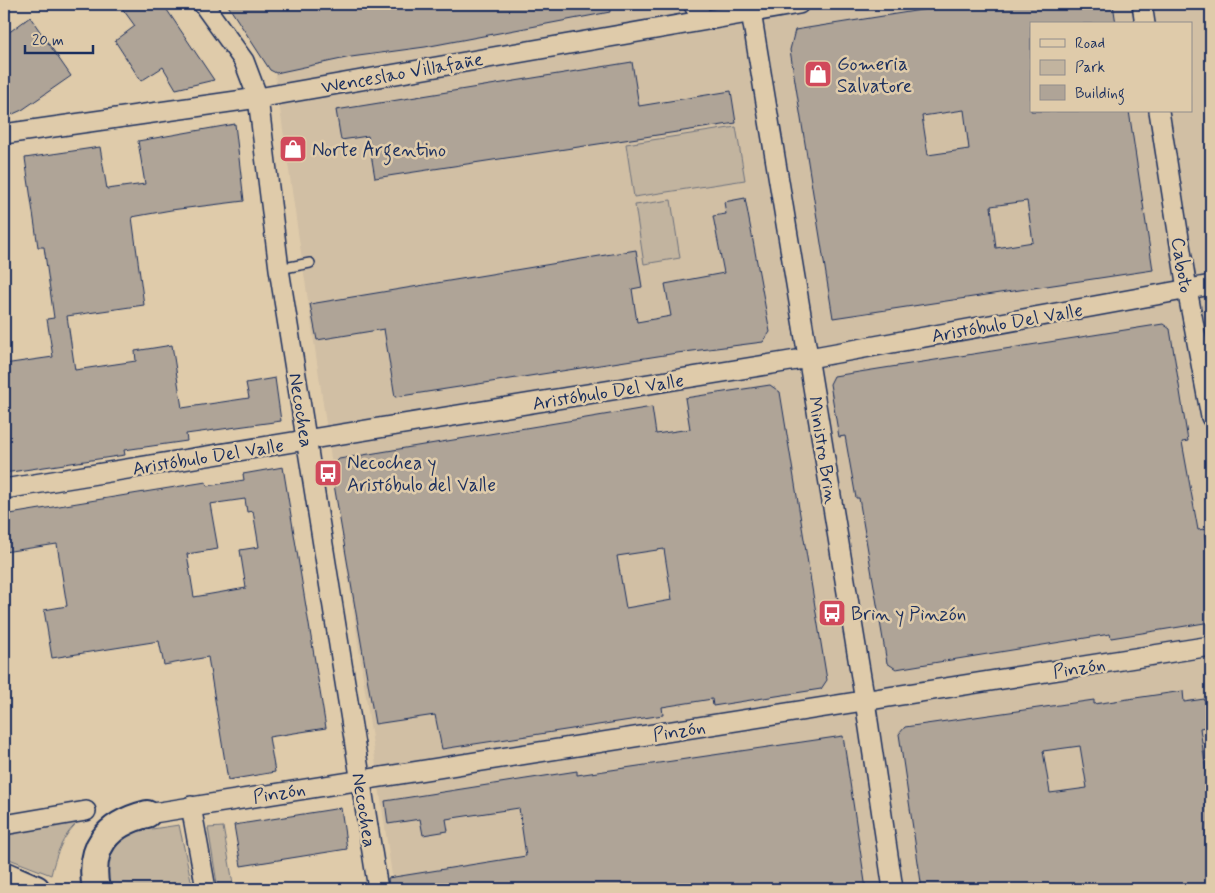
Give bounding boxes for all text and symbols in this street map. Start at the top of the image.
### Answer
scale bar [25,22,92,54]
legend [1030,22,1192,112]
text: 20 m [32,31,64,51]
text: Road [1075,34,1105,54]
street label: Wenceslao Villafañe [319,47,485,100]
place label: Gomeria Salvatore [837,52,912,99]
text: Park [1075,58,1105,78]
shop icon: Gomeria Salvatore [803,59,833,89]
text: Building [1075,84,1125,105]
shop icon: Norte Argentino [278,134,308,164]
place label: Norte Argentino [312,138,446,166]
street label: Caboto [1165,236,1198,295]
street label: Aristóbulo Del Valle [930,298,1085,349]
street label: Aristóbulo Del Valle [531,368,686,417]
street label: Necochea [282,371,319,449]
street label: Ministro Brin [802,395,843,506]
street label: Aristóbulo Del Valle [131,433,286,482]
place label: Necochea y Aristóbulo del Valle [347,451,496,498]
bus stop icon: Necochea y Aristóbulo del Valle [313,458,343,488]
bus stop icon: Brin y Pinzón [817,598,847,628]
place label: Brin y Pinzón [851,602,966,628]
street label: Pinzón [1051,652,1107,685]
street label: Pinzón [651,715,707,748]
street label: Necochea [345,771,382,849]
street label: Pinzón [251,777,307,810]

